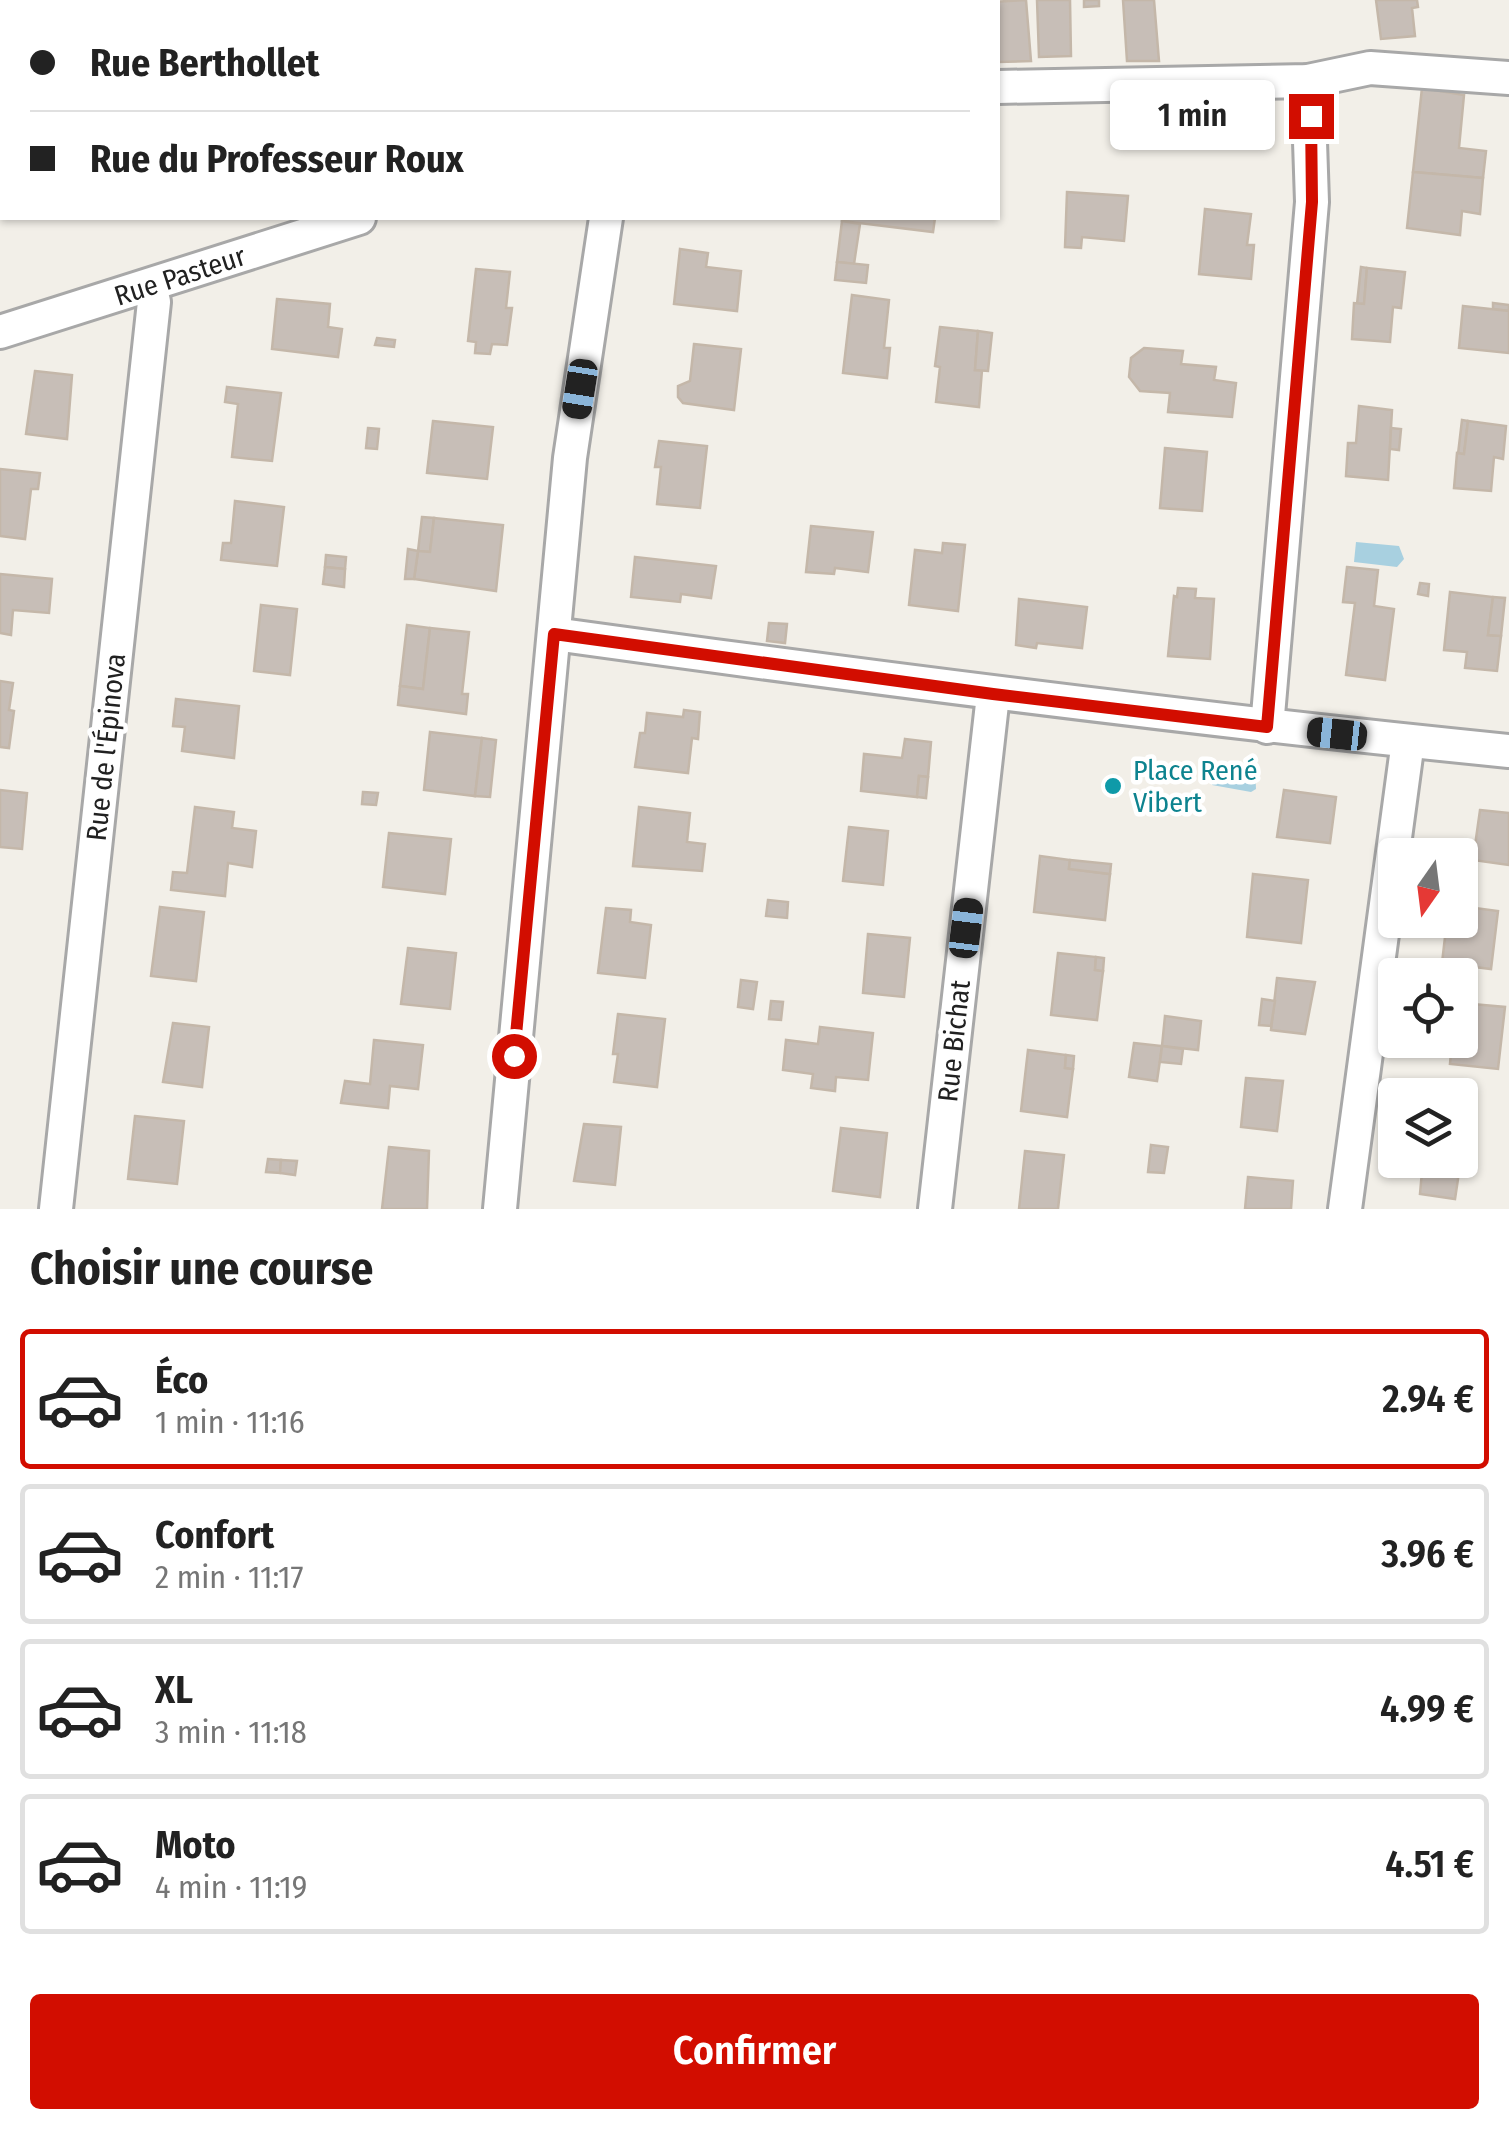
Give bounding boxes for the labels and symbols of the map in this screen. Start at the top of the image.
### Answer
callout: 1 min [1111,81,1276,151]
route end [1289,94,1334,139]
street label: Rue Pasteur [110,239,250,313]
car [560,357,600,421]
street label: Rue de l'Épinova [80,652,132,842]
car [1306,716,1368,752]
place label: Place René Vibert [1133,754,1257,819]
marker: Place René Vibert [1102,775,1124,797]
north arrow [1378,838,1478,938]
car [947,896,985,960]
street label: Rue Bichat [931,978,977,1104]
route start [492,1034,537,1079]

